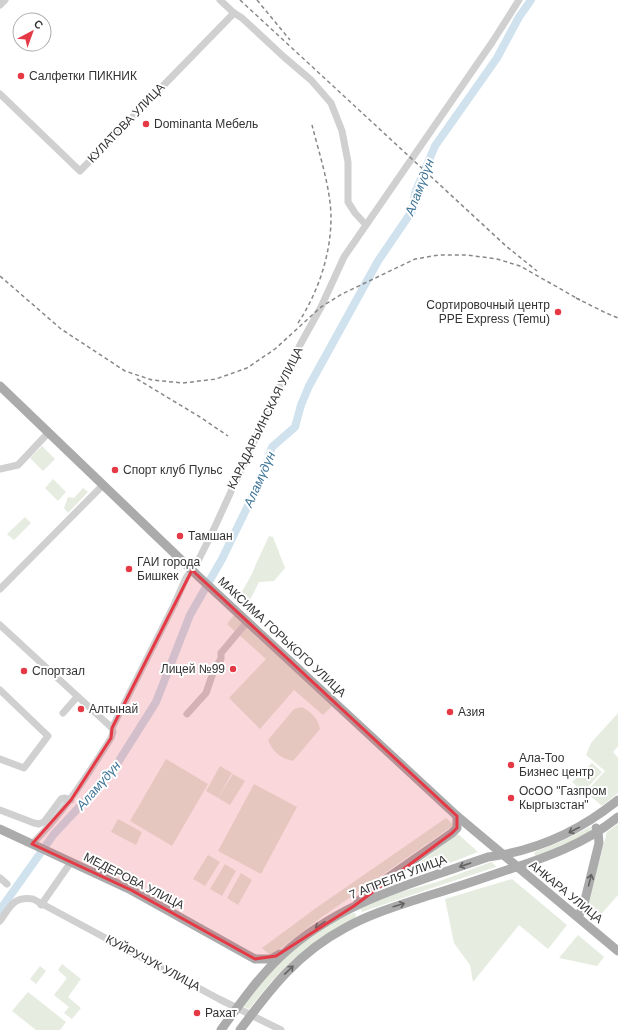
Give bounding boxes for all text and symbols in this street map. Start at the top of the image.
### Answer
north arrow [12,12,52,52]
text: С [32,17,46,32]
place label: Салфетки ПИКНИК [29,69,137,83]
marker: Салфетки ПИКНИК [16,71,26,81]
street label: КУЛАТОВА УЛИЦА [85,80,167,166]
place label: Dominanta Мебель [154,117,258,131]
marker: Dominanta Мебель [141,119,151,129]
water label: Аламүдүн [401,157,437,219]
place label: Сортировочный центр PPE Express (Temu) [426,298,550,326]
marker: Сортировочный центр PPE Express (Temu) [553,307,563,317]
street label: КАРАДАРЬИНСКАЯ УЛИЦА [224,345,306,491]
water label: Аламүдүн [240,449,278,510]
place label: Спорт клуб Пульс [123,463,222,477]
marker: Спорт клуб Пульс [110,465,120,475]
place label: Тамшан [188,529,233,543]
marker: Тамшан [175,531,185,541]
place label: ГАИ города Бишкек [137,555,201,583]
marker: ГАИ города Бишкек [124,564,134,574]
street label: МАКСИМА ГОРЬКОГО УЛИЦА [215,574,349,700]
place label: Лицей №99 [161,662,225,676]
place label: Спортзал [32,664,85,678]
marker: Лицей №99 [228,664,238,674]
marker: Спортзал [19,666,29,676]
place label: Алтынай [89,702,138,716]
marker: Алтынай [76,704,86,714]
place label: Азия [458,705,485,719]
marker: Азия [445,707,455,717]
place label: Ала-Тоо Бизнес центр [519,751,594,779]
water label: Аламүдүн [73,758,124,813]
marker: Ала-Тоо Бизнес центр [506,760,516,770]
place label: ОсОО "Газпром Кыргызстан" [519,784,607,812]
marker: ОсОО "Газпром Кыргызстан" [506,793,516,803]
one-way arrow [568,826,580,834]
street label: МЕДЕРОВА УЛИЦА [81,850,187,912]
street label: 7 АПРЕЛЯ УЛИЦА [347,852,449,902]
street label: АНКАРА УЛИЦА [526,858,606,926]
one-way arrow [459,862,472,869]
one-way arrow [587,873,594,886]
one-way arrow [392,901,405,908]
one-way arrow [314,922,326,930]
street label: КУЙРУЧУК УЛИЦА [103,931,203,994]
one-way arrow [284,965,294,975]
place label: Рахат [205,1006,238,1020]
marker: Рахат [192,1008,202,1018]

